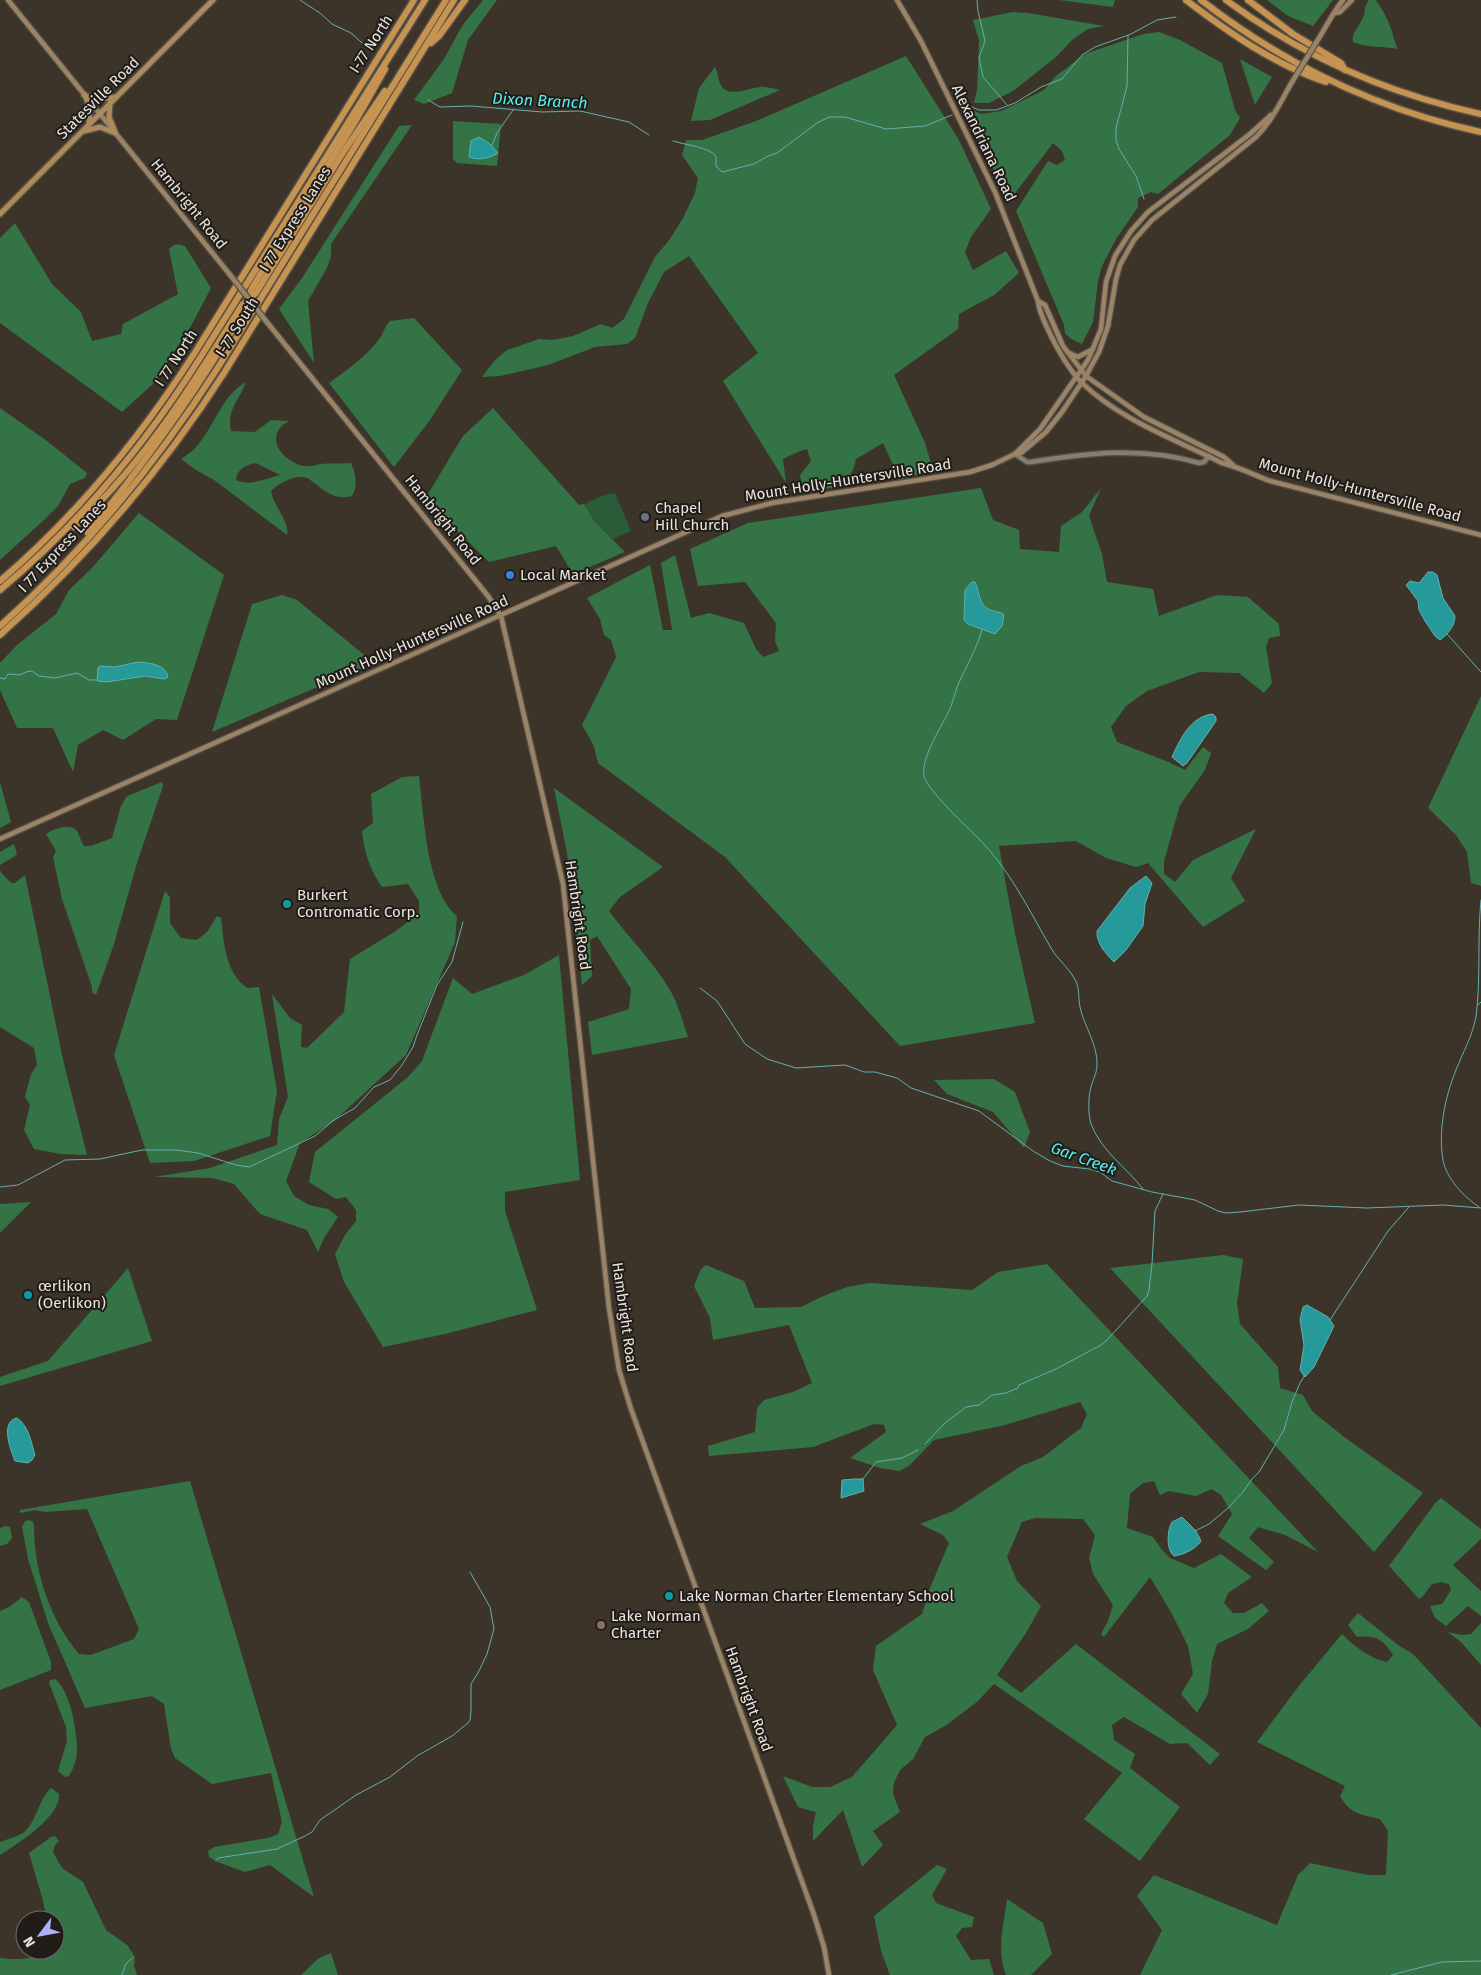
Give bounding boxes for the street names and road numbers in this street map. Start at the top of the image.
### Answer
street label: I-77 North [346,11,396,77]
street label: Statesville Road [53,53,143,143]
street label: Alexandriana Road [948,82,1020,204]
street label: Hambright Road [147,155,231,253]
street label: I 77 Express Lanes [255,163,335,275]
street label: I-77 South [212,294,262,360]
street label: I 77 North [151,326,201,390]
street label: Mount Holly-Huntersville Road [1257,454,1463,526]
street label: Mount Holly-Huntersville Road [744,455,952,505]
street label: Hambright Road [401,471,485,569]
street label: I 77 Express Lanes [14,496,110,596]
street label: Mount Holly-Huntersville Road [313,591,511,693]
street label: Hambright Road [561,859,595,971]
street label: Hambright Road [608,1261,642,1373]
street label: Hambright Road [722,1644,776,1754]

